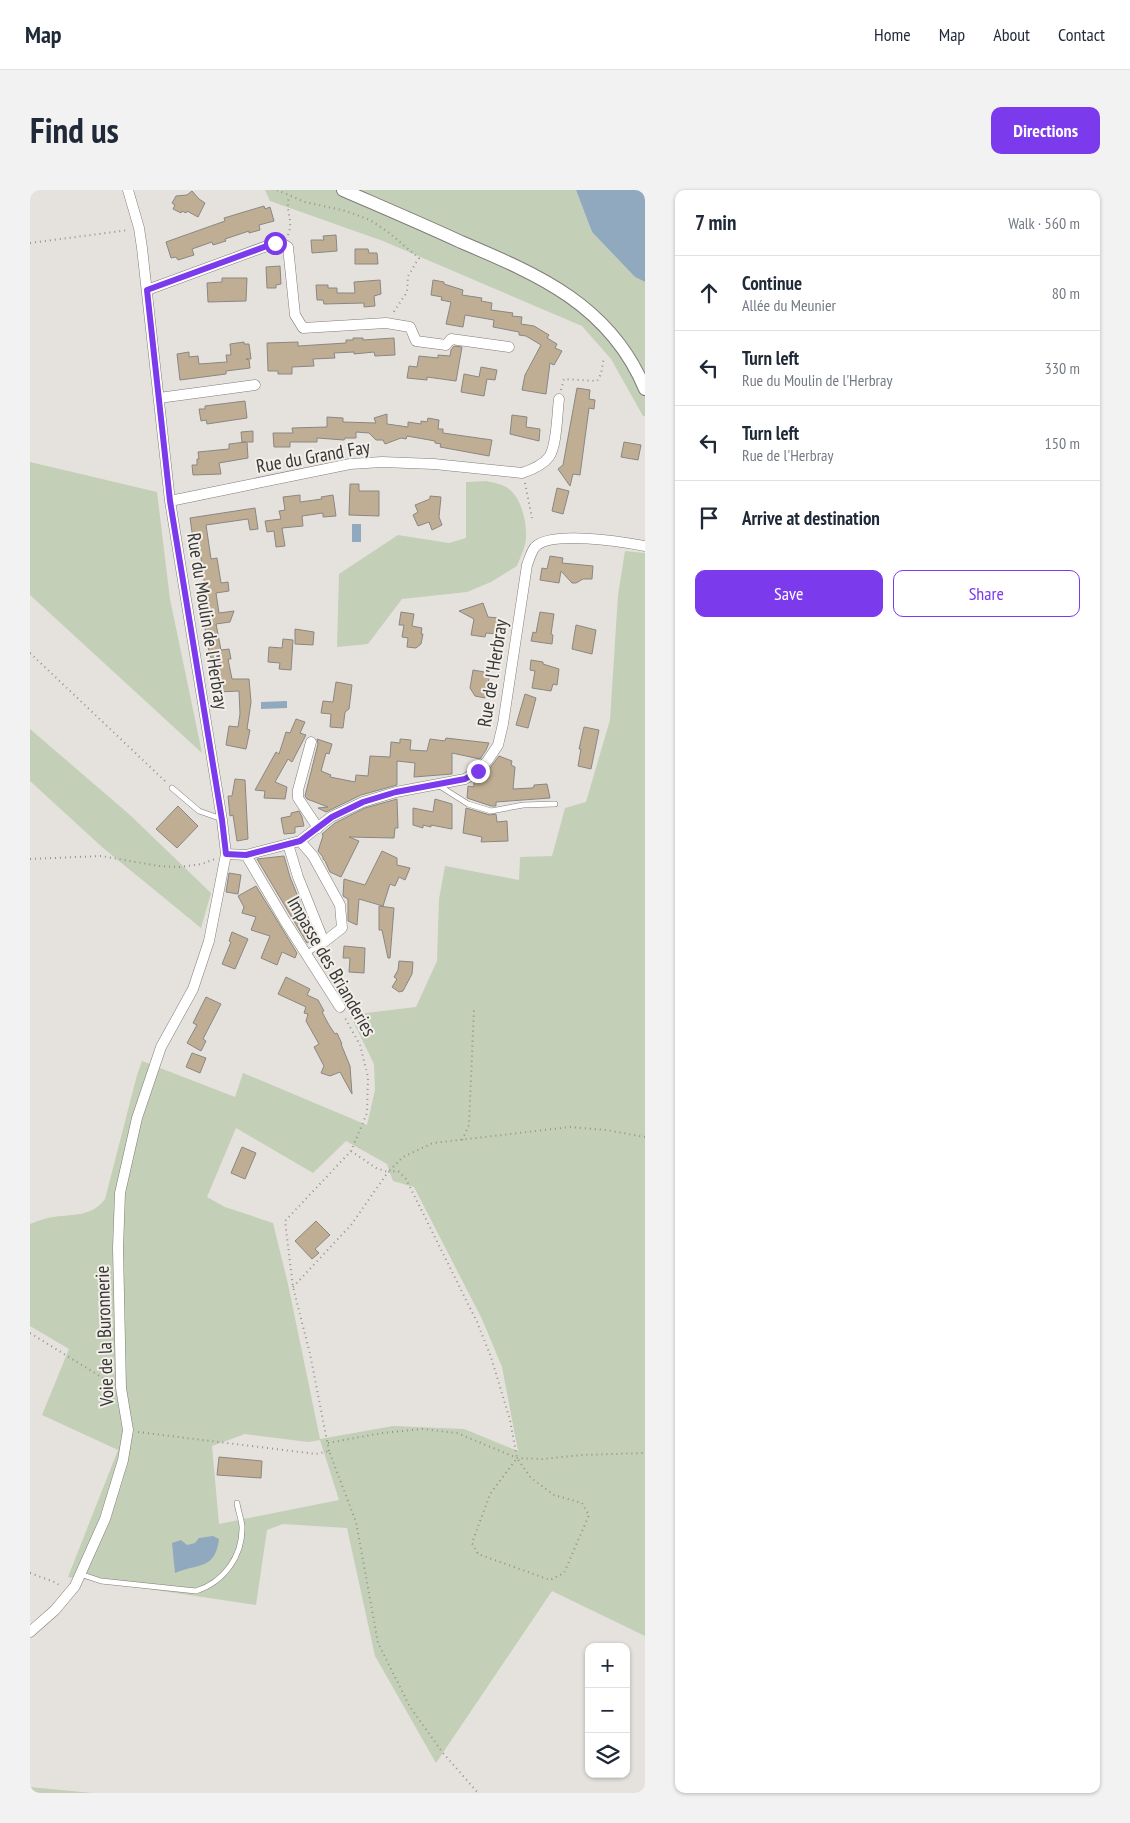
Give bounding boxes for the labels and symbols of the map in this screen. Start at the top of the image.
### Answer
route start [264,232,287,255]
street label: Rue du Grand Fay [254,434,373,478]
street label: Rue du Moulin de l'Herbray [182,531,234,712]
street label: Rue de l'Herbray [472,617,512,729]
route end [467,760,490,783]
street label: Impasse des Brianderies [282,892,382,1040]
street label: Voie de la Buronnerie [90,1265,118,1408]

